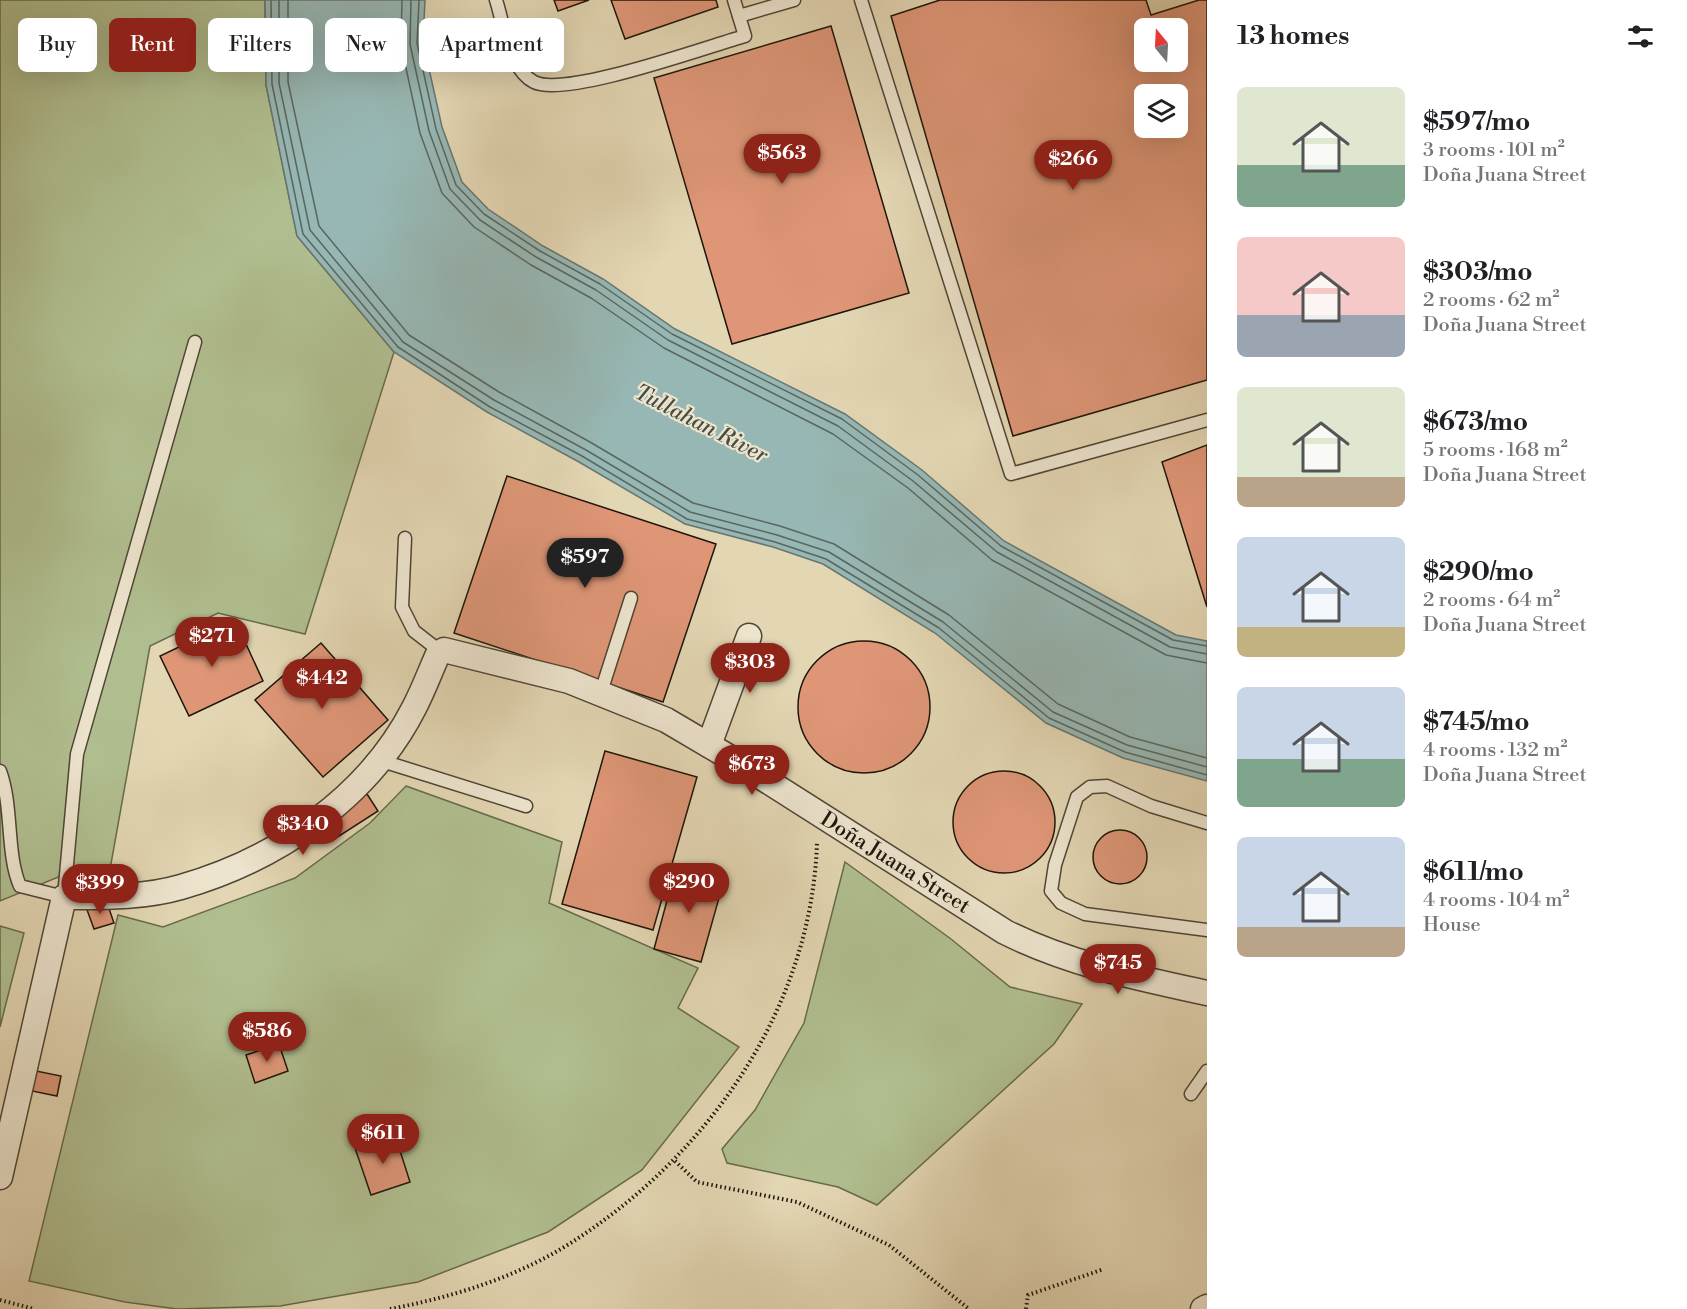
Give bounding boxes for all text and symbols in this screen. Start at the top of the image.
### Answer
chip: Buy [18,18,97,72]
chip: Rent [109,18,196,72]
chip: Filters [208,18,313,72]
chip: New [325,18,407,72]
chip: Apartment [419,18,564,72]
north arrow [1134,18,1188,72]
map controls [1134,18,1188,138]
text: 13 homes [1237,20,1349,52]
icon: filters [1624,20,1657,53]
button: layers [1134,84,1188,138]
text: $597/mo [1423,106,1530,138]
icon: home [1285,111,1357,183]
pin: $563 [746,134,818,185]
text: 3 rooms · 101 m² [1423,138,1565,163]
pin: $266 [1037,140,1109,191]
text: $563 [758,141,806,166]
text: $266 [1048,147,1098,172]
text: Doña Juana Street [1423,163,1587,188]
text: $303/mo [1423,256,1533,288]
icon: home [1285,261,1357,333]
text: 2 rooms · 62 m² [1423,288,1559,313]
text: Doña Juana Street [1423,313,1587,338]
water label: Tullahan River [630,379,773,469]
text: $673/mo [1423,406,1528,438]
icon: home [1285,411,1357,483]
text: 5 rooms · 168 m² [1423,438,1568,463]
text: Doña Juana Street [1423,463,1587,488]
pin: $597 [549,538,621,589]
text: $597 [561,545,609,570]
text: $290/mo [1423,556,1534,588]
icon: home [1285,561,1357,633]
text: 2 rooms · 64 m² [1423,588,1560,613]
text: Doña Juana Street [1423,613,1587,638]
pin: $271 [176,617,248,668]
text: $271 [189,624,235,649]
pin: $303 [714,643,786,694]
text: $303 [725,650,775,675]
pin: $442 [286,659,358,710]
text: $442 [296,666,348,691]
text: $745/mo [1423,706,1530,738]
icon: home [1285,711,1357,783]
text: 4 rooms · 132 m² [1423,738,1567,763]
pin: $673 [716,745,788,796]
text: $673 [728,752,776,777]
text: Doña Juana Street [1423,763,1587,788]
pin: $340 [267,805,339,856]
street label: Doña Juana Street [815,806,975,920]
text: $340 [277,812,329,837]
text: $611/mo [1423,856,1524,888]
icon: home [1285,861,1357,933]
pin: $290 [653,863,725,914]
pin: $399 [64,864,136,915]
text: $290 [663,870,715,895]
text: $399 [75,871,125,896]
text: 4 rooms · 104 m² [1423,888,1570,913]
text: House [1423,913,1481,938]
pin: $745 [1082,944,1154,995]
text: $745 [1094,951,1142,976]
pin: $586 [231,1012,303,1063]
text: $586 [242,1019,292,1044]
pin: $611 [347,1114,419,1165]
text: $611 [361,1121,405,1146]

